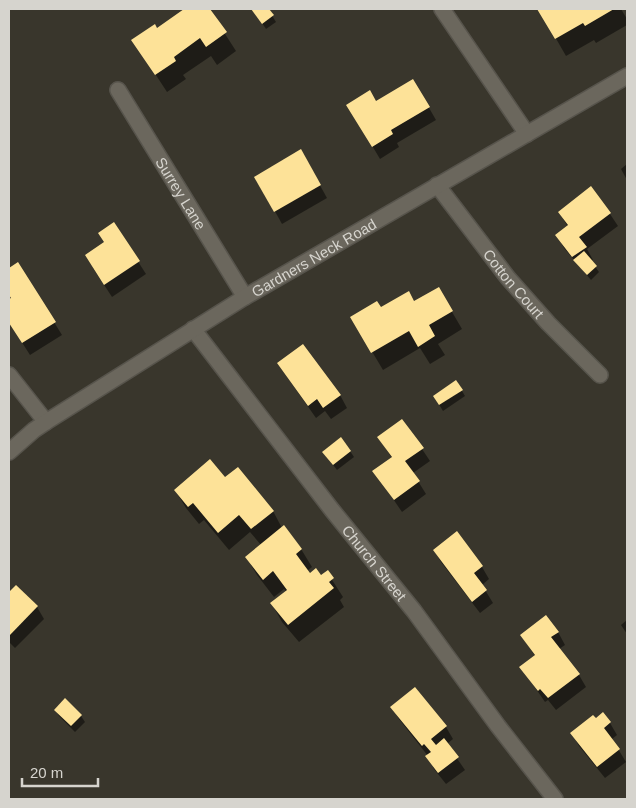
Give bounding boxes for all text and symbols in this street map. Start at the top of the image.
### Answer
street label: Surrey Lane [153,154,210,232]
street label: Gardners Neck Road [248,215,379,300]
street label: Cotton Court [480,245,548,322]
street label: Church Street [339,521,411,605]
scale bar [22,756,99,788]
text: 20 m [30,764,63,781]

